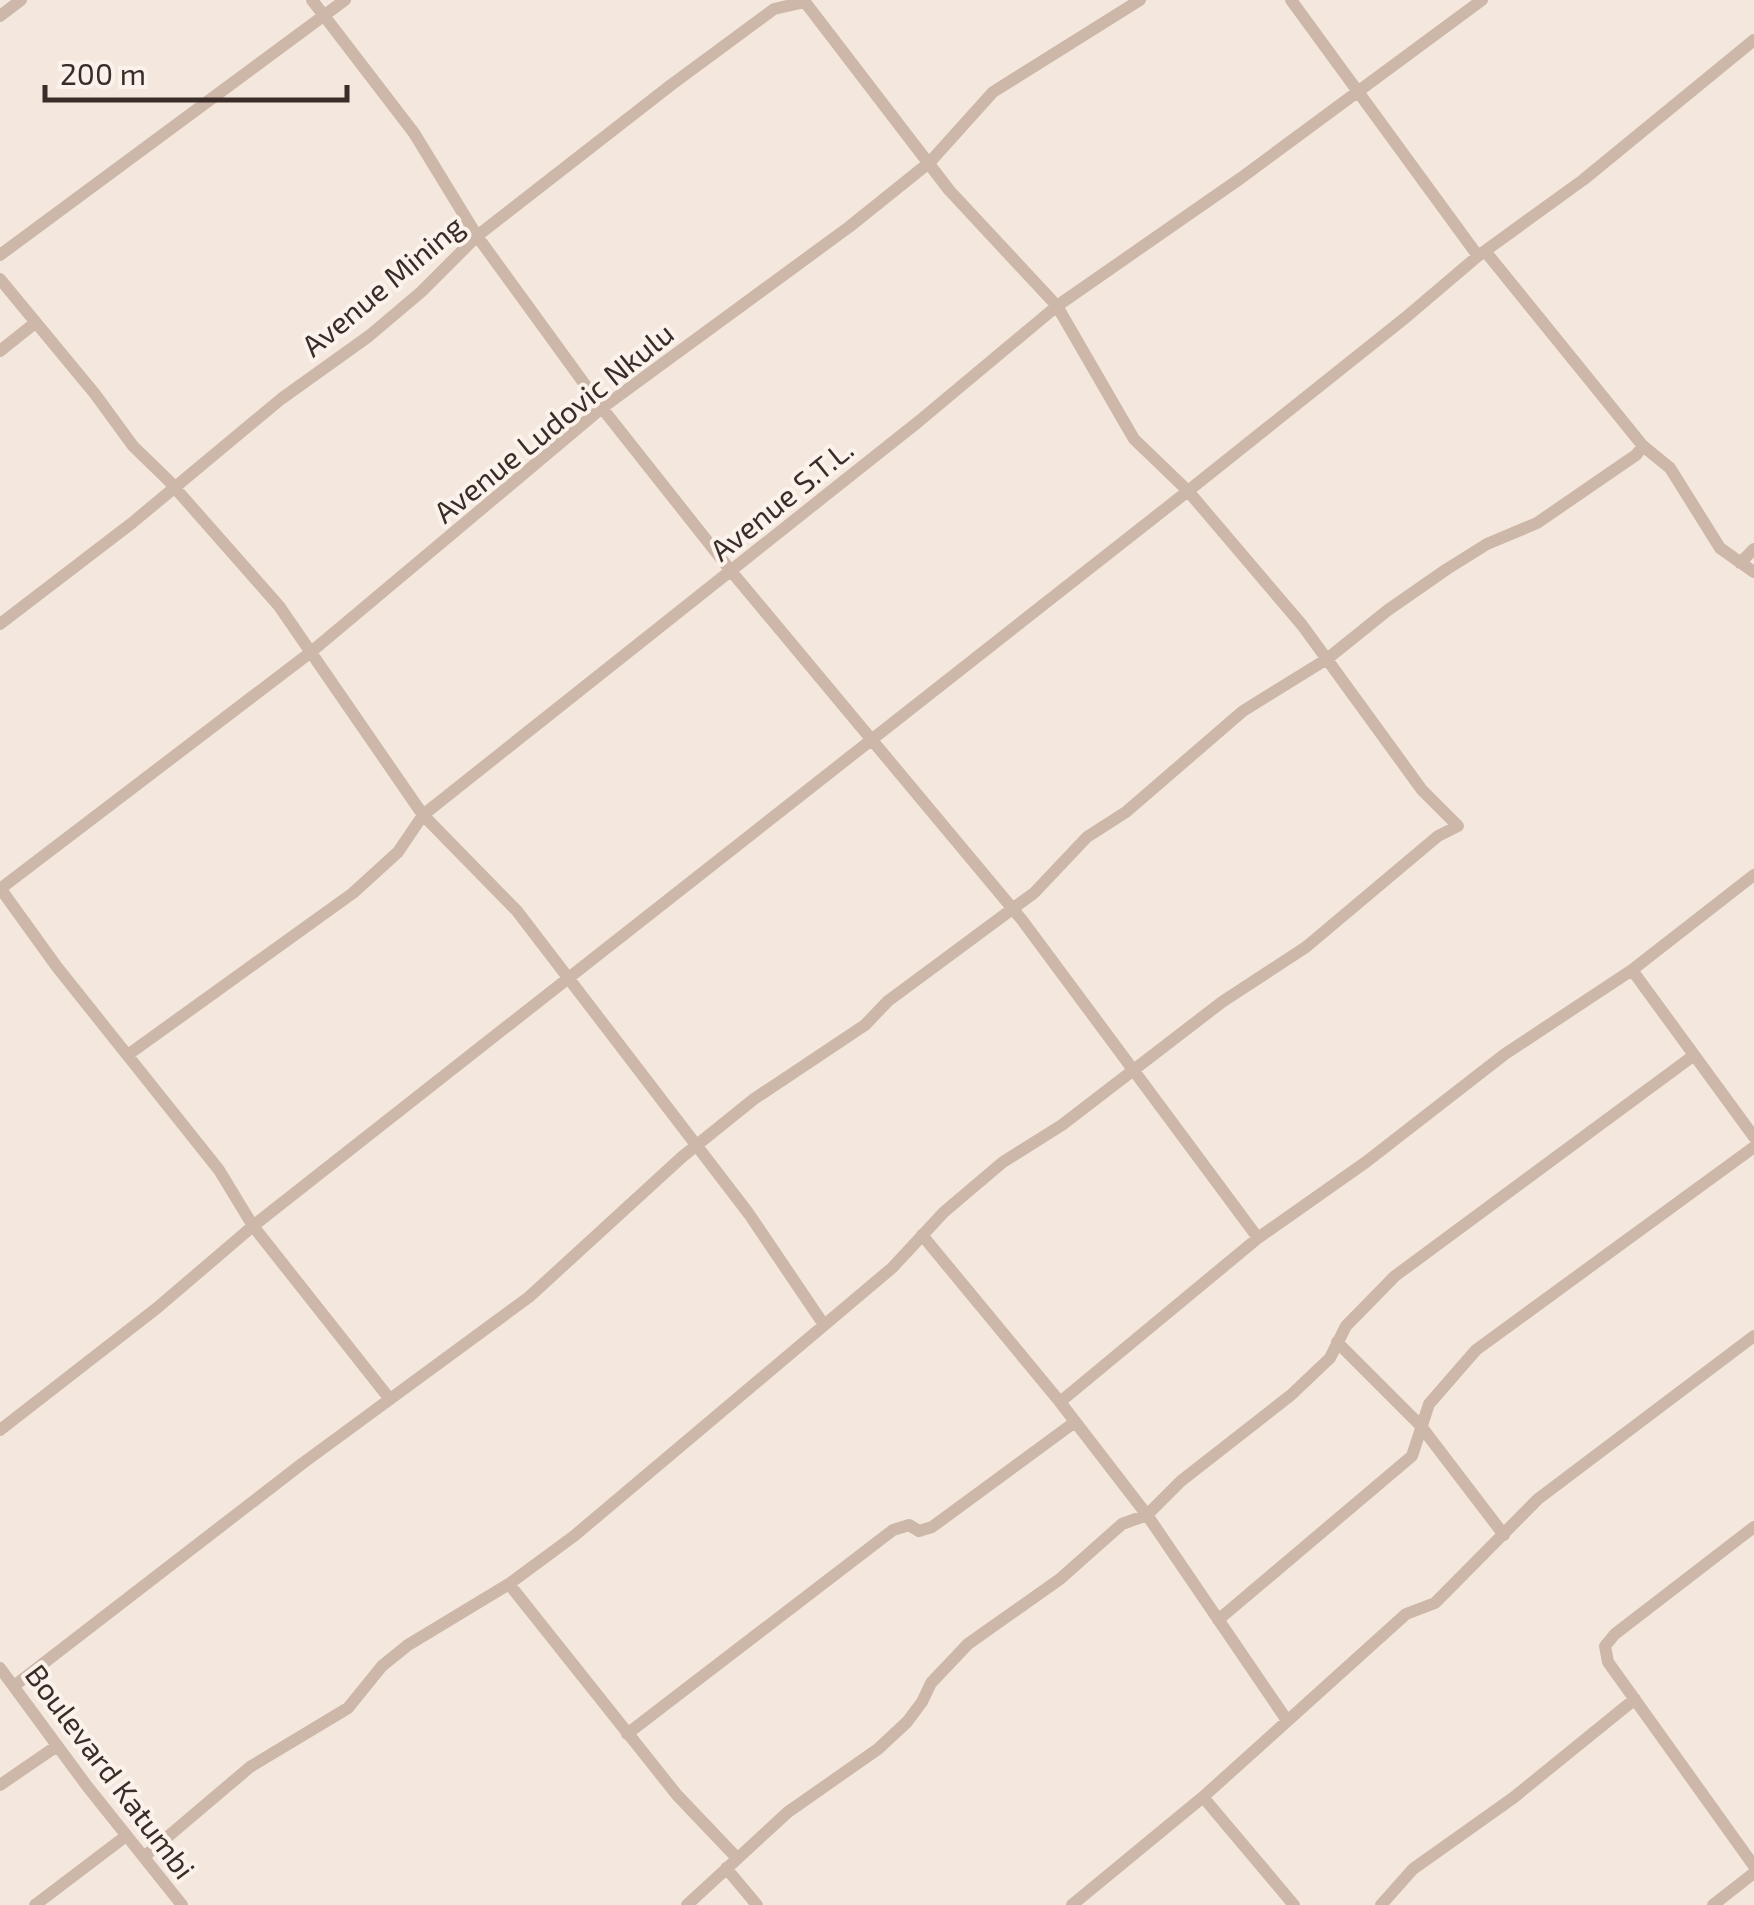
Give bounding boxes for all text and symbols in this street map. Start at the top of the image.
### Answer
scale bar [45,40,348,102]
text: 200 m [60,55,146,91]
street label: Avenue Mining [294,207,470,363]
street label: Avenue Ludovic Nkulu [426,314,680,530]
street label: Avenue S.T.L. [702,430,860,568]
street label: Boulevard Katumbi [19,1657,203,1885]

